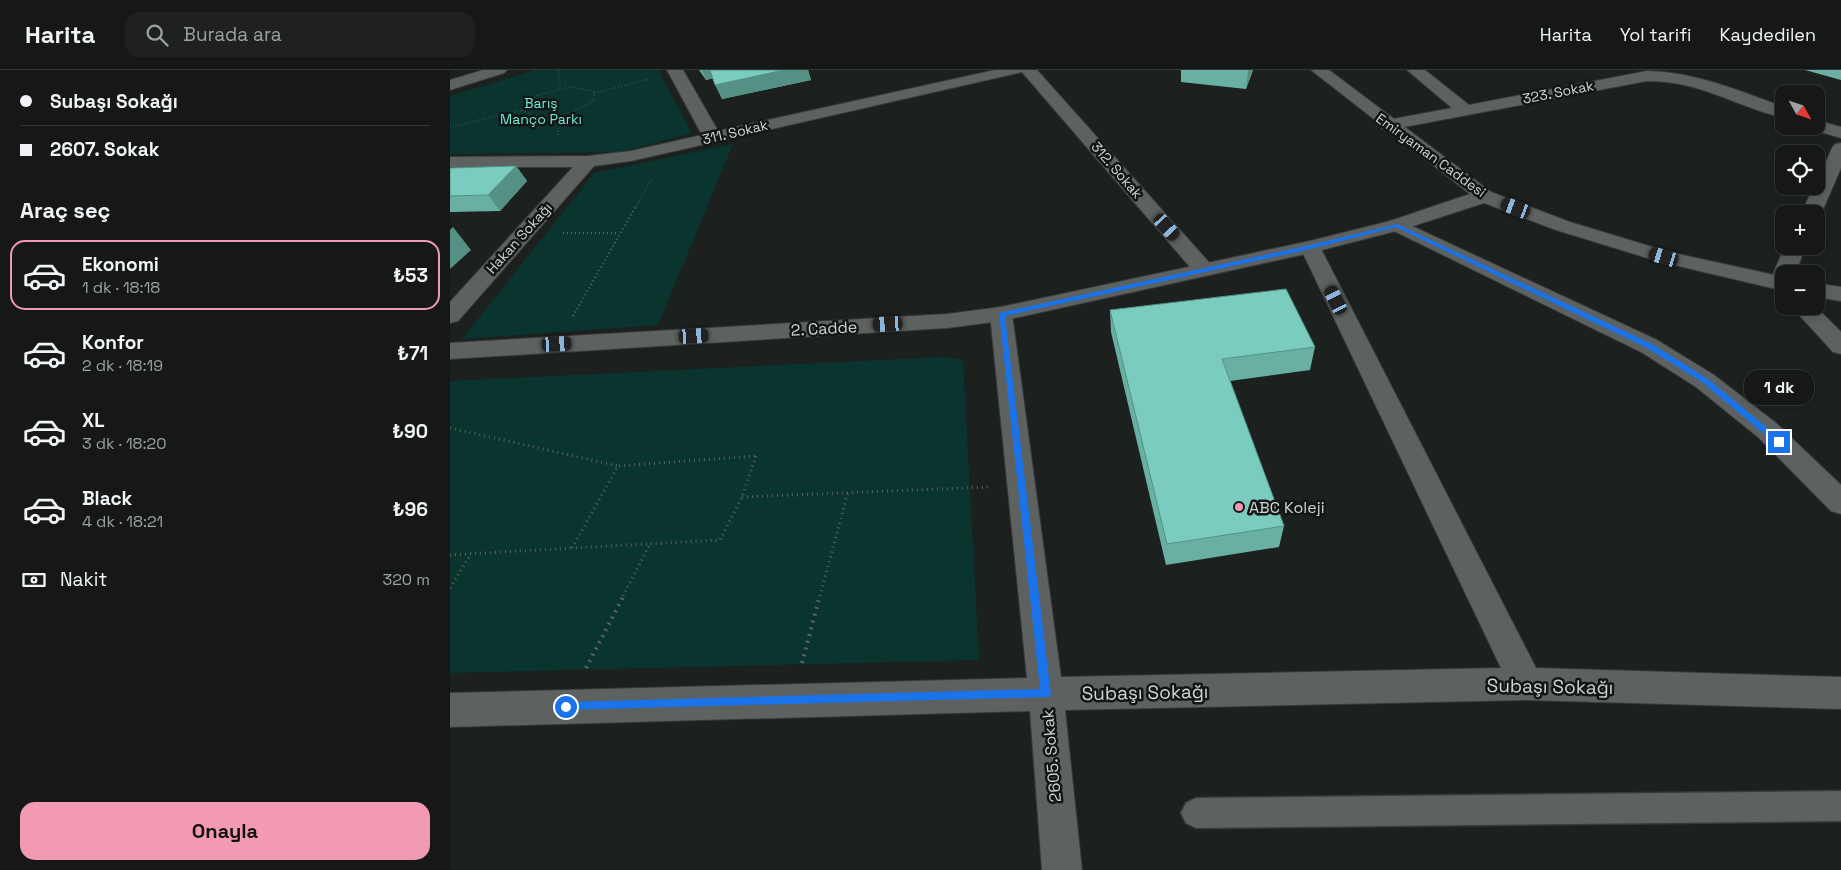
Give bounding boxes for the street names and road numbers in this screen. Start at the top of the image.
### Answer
street label: 323. Sokak [1521,76,1596,108]
street label: Emiryaman Caddesi [1373,109,1489,201]
street label: 311. Sokak [700,116,770,148]
street label: 312. Sokak [1087,138,1147,202]
street label: Hakan Sokağı [482,199,556,277]
street label: 2. Cadde [790,316,858,341]
street label: Subaşı Sokağı [1486,673,1614,700]
street label: Subaşı Sokağı [1081,679,1209,706]
street label: 2605. Sokak [1037,708,1066,803]

